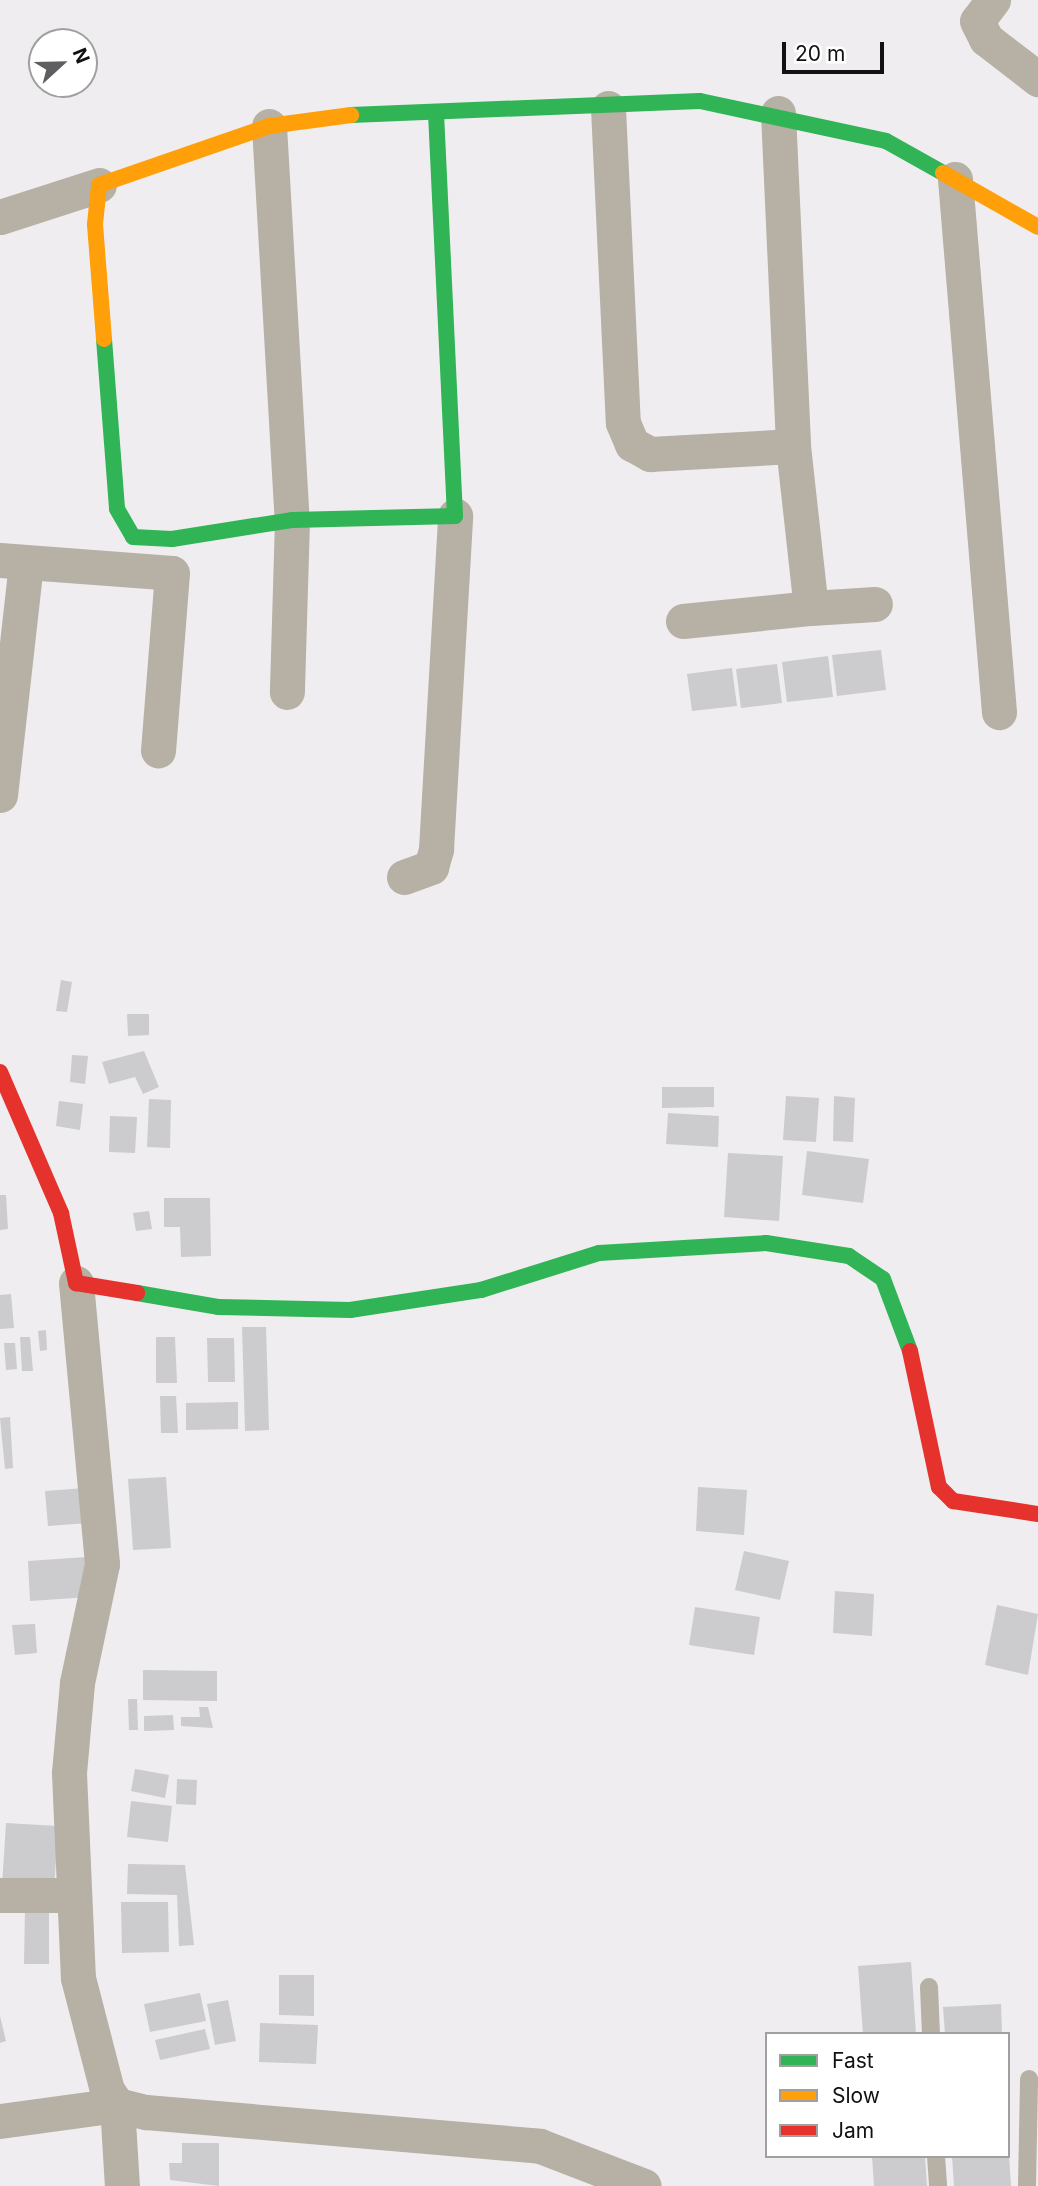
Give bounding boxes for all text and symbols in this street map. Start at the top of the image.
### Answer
north arrow [28,28,98,98]
scale bar [786,28,888,72]
text: 20 m [795,41,845,66]
text: N [68,45,94,67]
legend [765,2032,1010,2158]
text: Fast [832,2048,874,2073]
text: Slow [832,2083,880,2108]
text: Jam [832,2118,874,2143]

